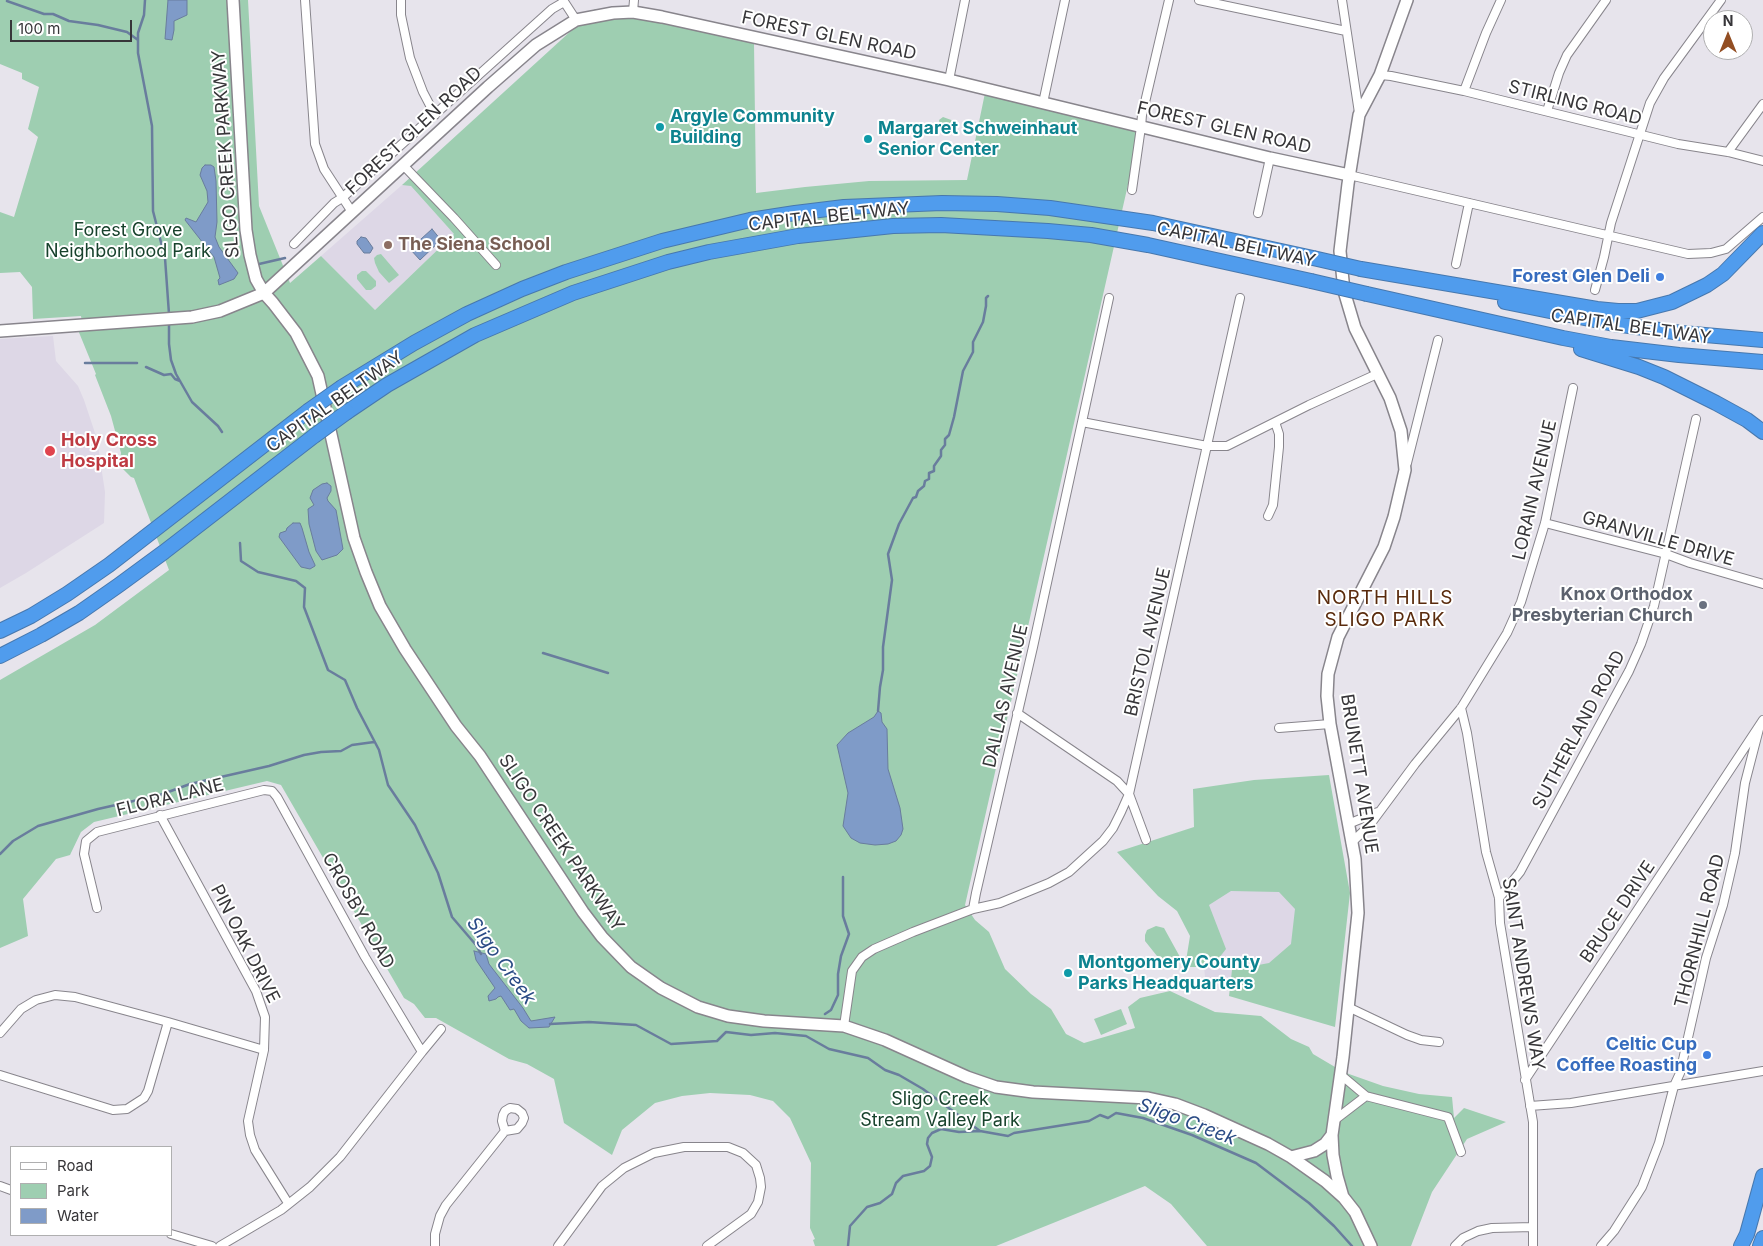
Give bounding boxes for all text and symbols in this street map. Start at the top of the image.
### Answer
street label: FOREST GLEN ROAD [740,7,918,65]
scale bar [12,10,135,42]
north arrow [1703,10,1753,60]
text: N [1723,12,1733,29]
text: 100 m [18,19,60,38]
street label: SLIGO CREEK PARKWAY [208,49,244,259]
street label: FOREST GLEN ROAD [341,62,487,200]
street label: STIRLING ROAD [1506,76,1644,130]
street label: FOREST GLEN ROAD [1135,97,1313,159]
place label: Argyle Community Building [670,106,835,148]
place label: Margaret Schweinhaut Senior Center [878,118,1077,160]
marker: Argyle Community Building [654,121,666,133]
marker: Margaret Schweinhaut Senior Center [862,133,874,145]
street label: CAPITAL BELTWAY [747,198,911,236]
street label: CAPITAL BELTWAY [1155,218,1317,272]
park label: Forest Grove Neighborhood Park [45,220,211,262]
place label: The Siena School [398,234,550,256]
marker: The Siena School [382,239,394,251]
place label: Forest Glen Deli [1512,266,1650,288]
marker: Forest Glen Deli [1654,271,1666,283]
street label: CAPITAL BELTWAY [1549,305,1713,349]
street label: CAPITAL BELTWAY [262,347,408,457]
street label: LORAIN AVENUE [1508,418,1562,562]
place label: Holy Cross Hospital [61,430,157,472]
marker: Holy Cross Hospital [43,444,57,458]
street label: GRANVILLE DRIVE [1580,507,1736,571]
street label: BRISTOL AVENUE [1120,566,1176,718]
place label: Knox Orthodox Presbyterian Church [1512,584,1693,626]
district label: NORTH HILLS SLIGO PARK [1315,587,1455,631]
marker: Knox Orthodox Presbyterian Church [1697,599,1709,611]
street label: DALLAS AVENUE [979,622,1033,770]
street label: SUTHERLAND ROAD [1528,647,1630,813]
street label: BRUNETT AVENUE [1336,692,1382,856]
street label: SLIGO CREEK PARKWAY [494,750,628,936]
street label: FLORA LANE [114,774,226,822]
street label: CROSBY ROAD [317,849,399,973]
street label: THORNHILL ROAD [1670,852,1730,1010]
street label: BRUCE DRIVE [1576,857,1660,967]
street label: SAINT ANDREWS WAY [1497,876,1549,1072]
street label: PIN OAK DRIVE [206,881,284,1007]
water label: Sligo Creek [462,913,540,1009]
place label: Montgomery County Parks Headquarters [1078,952,1260,994]
marker: Montgomery County Parks Headquarters [1062,967,1074,979]
place label: Celtic Cup Coffee Roasting [1556,1034,1697,1076]
marker: Celtic Cup Coffee Roasting [1701,1049,1713,1061]
park label: Sligo Creek Stream Valley Park [860,1089,1020,1132]
water label: Sligo Creek [1135,1094,1239,1150]
legend [10,1146,172,1236]
text: Road [57,1156,93,1175]
text: Park [57,1181,89,1200]
text: Water [57,1206,99,1225]

